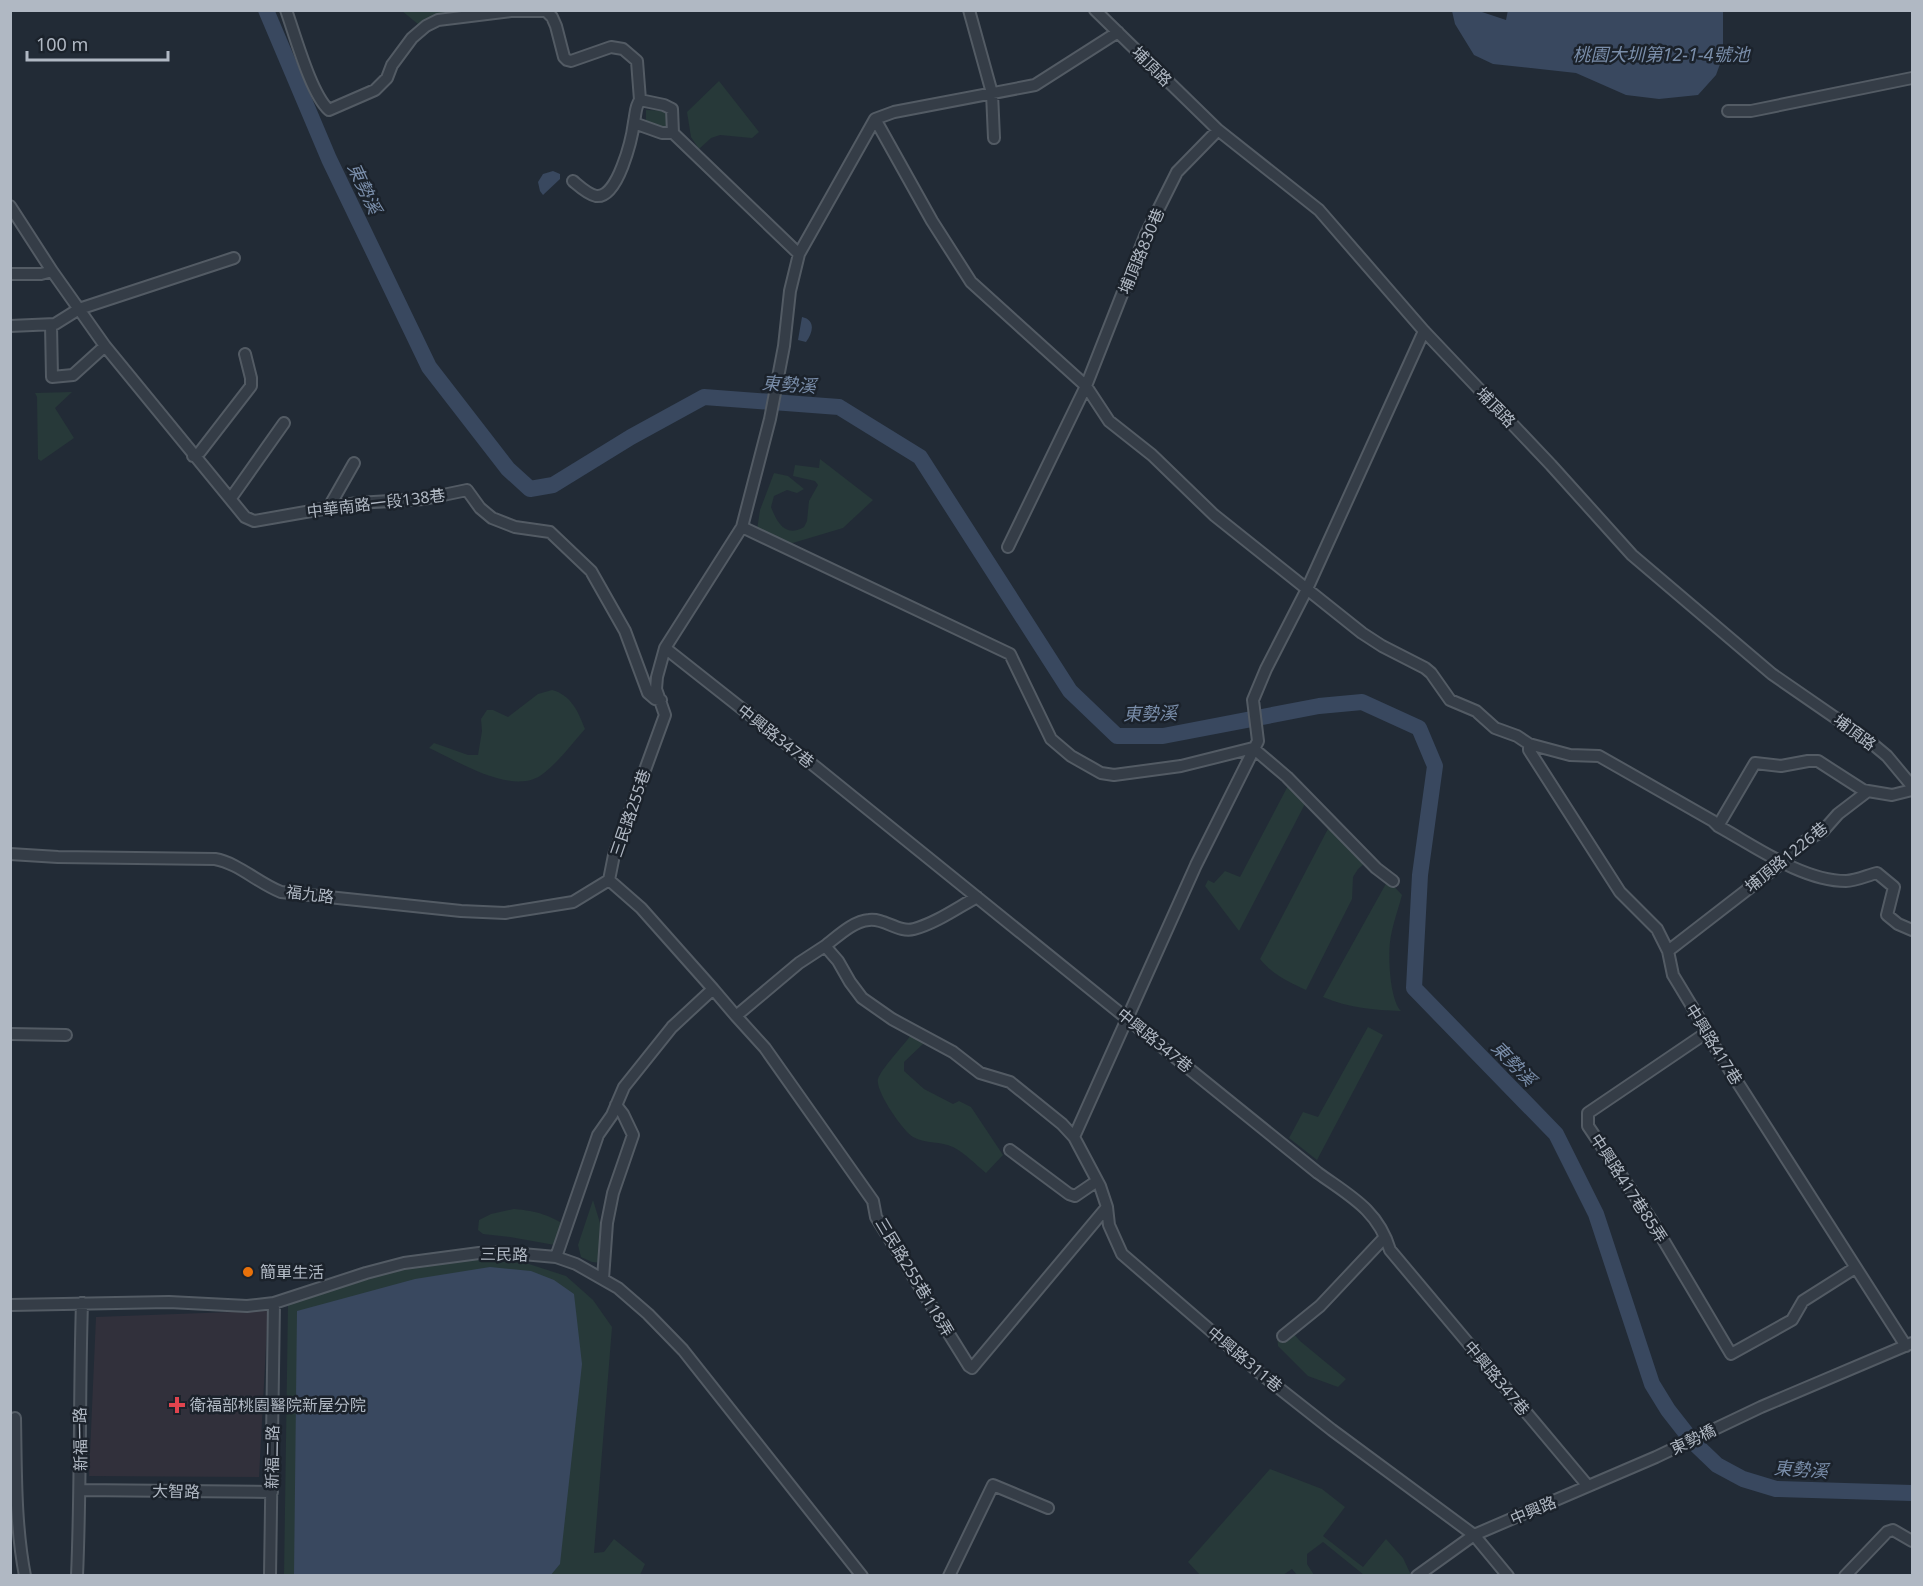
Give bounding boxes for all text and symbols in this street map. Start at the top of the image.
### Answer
scale bar [27,24,168,62]
text: 100 m [36,32,88,56]
street label: 埔頂路 [1127,41,1177,91]
water label: 桃園大圳第12-1-4號池 [1573,42,1751,66]
water label: 東勢溪 [343,158,389,220]
street label: 埔頂路830巷 [1113,205,1169,297]
water label: 東勢溪 [761,370,820,398]
street label: 埔頂路 [1471,382,1521,432]
street label: 中華南路一段138巷 [305,484,447,522]
street label: 中興路347巷 [733,699,819,773]
water label: 東勢溪 [1123,700,1180,725]
street label: 埔頂路 [1829,709,1881,755]
street label: 三民路255巷 [605,766,655,860]
street label: 埔頂路1226巷 [1740,817,1832,897]
street label: 福九路 [285,880,335,908]
street label: 中興路417巷 [1680,999,1748,1089]
street label: 中興路347巷 [1113,1003,1197,1077]
water label: 東勢溪 [1487,1035,1543,1093]
street label: 中興路417巷85弄 [1586,1129,1672,1247]
street label: 三民路255巷118弄 [871,1214,959,1340]
street label: 三民路 [480,1243,528,1265]
place label: 簡單生活 [260,1261,324,1283]
marker: 簡單生活 [241,1265,255,1279]
street label: 中興路311巷 [1203,1321,1287,1397]
street label: 中興路347巷 [1459,1336,1535,1420]
place label: 衛福部桃園醫院新屋分院 [190,1394,366,1416]
marker: 衛福部桃園醫院新屋分院 [168,1396,186,1414]
street label: 新福一路 [68,1407,92,1471]
street label: 東勢橋 [1667,1419,1719,1459]
street label: 新福二路 [260,1425,284,1489]
water label: 東勢溪 [1773,1455,1832,1483]
street label: 大智路 [152,1480,200,1502]
street label: 中興路 [1507,1490,1559,1530]

